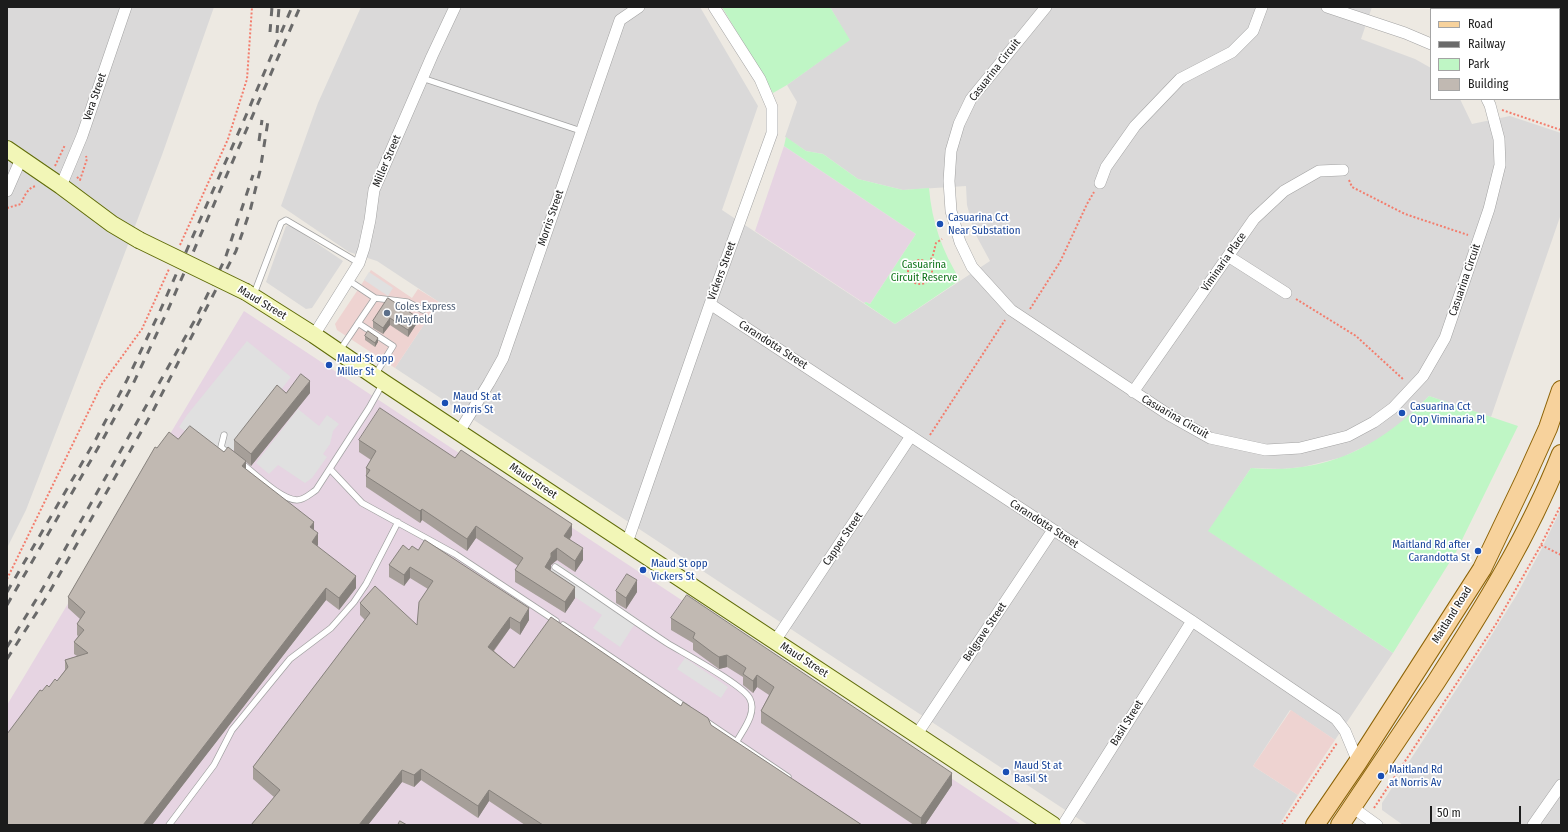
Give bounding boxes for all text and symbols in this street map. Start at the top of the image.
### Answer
legend [1430,8,1560,100]
text: Road [1468,17,1493,31]
street label: Casuarina Circuit [967,36,1023,104]
text: Railway [1468,37,1505,51]
text: Park [1468,57,1489,71]
street label: Vera Street [81,72,109,122]
text: Building [1468,77,1508,91]
street label: Miller Street [370,133,404,189]
street label: Morris Street [535,188,567,248]
place label: Casuarina Cct Near Substation [948,211,1020,237]
marker: Casuarina Cct Near Substation [935,219,945,229]
street label: Viminaria Place [1199,230,1249,294]
street label: Vickers Street [705,240,739,302]
street label: Casuarina Circuit [1446,242,1484,318]
park label: Casuarina Circuit Reserve [891,258,957,284]
street label: Maud Street [235,283,289,323]
place label: Coles Express Mayfield [395,300,456,326]
marker: Coles Express Mayfield [382,308,392,318]
street label: Carandotta Street [736,318,810,372]
place label: Maud St opp Miller St [337,352,394,378]
marker: Maud St opp Miller St [324,360,334,370]
place label: Maud St at Morris St [453,390,501,416]
street label: Casuarina Circuit [1139,392,1211,442]
marker: Maud St at Morris St [440,398,450,408]
place label: Casuarina Cct Opp Viminaria Pl [1410,400,1485,426]
marker: Casuarina Cct Opp Viminaria Pl [1397,408,1407,418]
street label: Maud Street [507,460,559,502]
street label: Carandotta Street [1007,497,1081,551]
street label: Capper Street [820,510,866,568]
place label: Maitland Rd after Carandotta St [1392,538,1470,564]
marker: Maitland Rd after Carandotta St [1473,546,1483,556]
place label: Maud St opp Vickers St [651,557,708,583]
marker: Maud St opp Vickers St [638,565,648,575]
street label: Maitland Road [1429,584,1475,646]
street label: Belgrave Street [960,600,1010,664]
street label: Maud Street [778,640,830,680]
street label: Basil Street [1108,698,1146,748]
place label: Maud St at Basil St [1014,759,1062,785]
place label: Maitland Rd at Norris Av [1389,763,1443,789]
marker: Maud St at Basil St [1001,767,1011,777]
marker: Maitland Rd at Norris Av [1376,771,1386,781]
scale bar [1432,798,1523,824]
text: 50 m [1437,806,1461,820]

